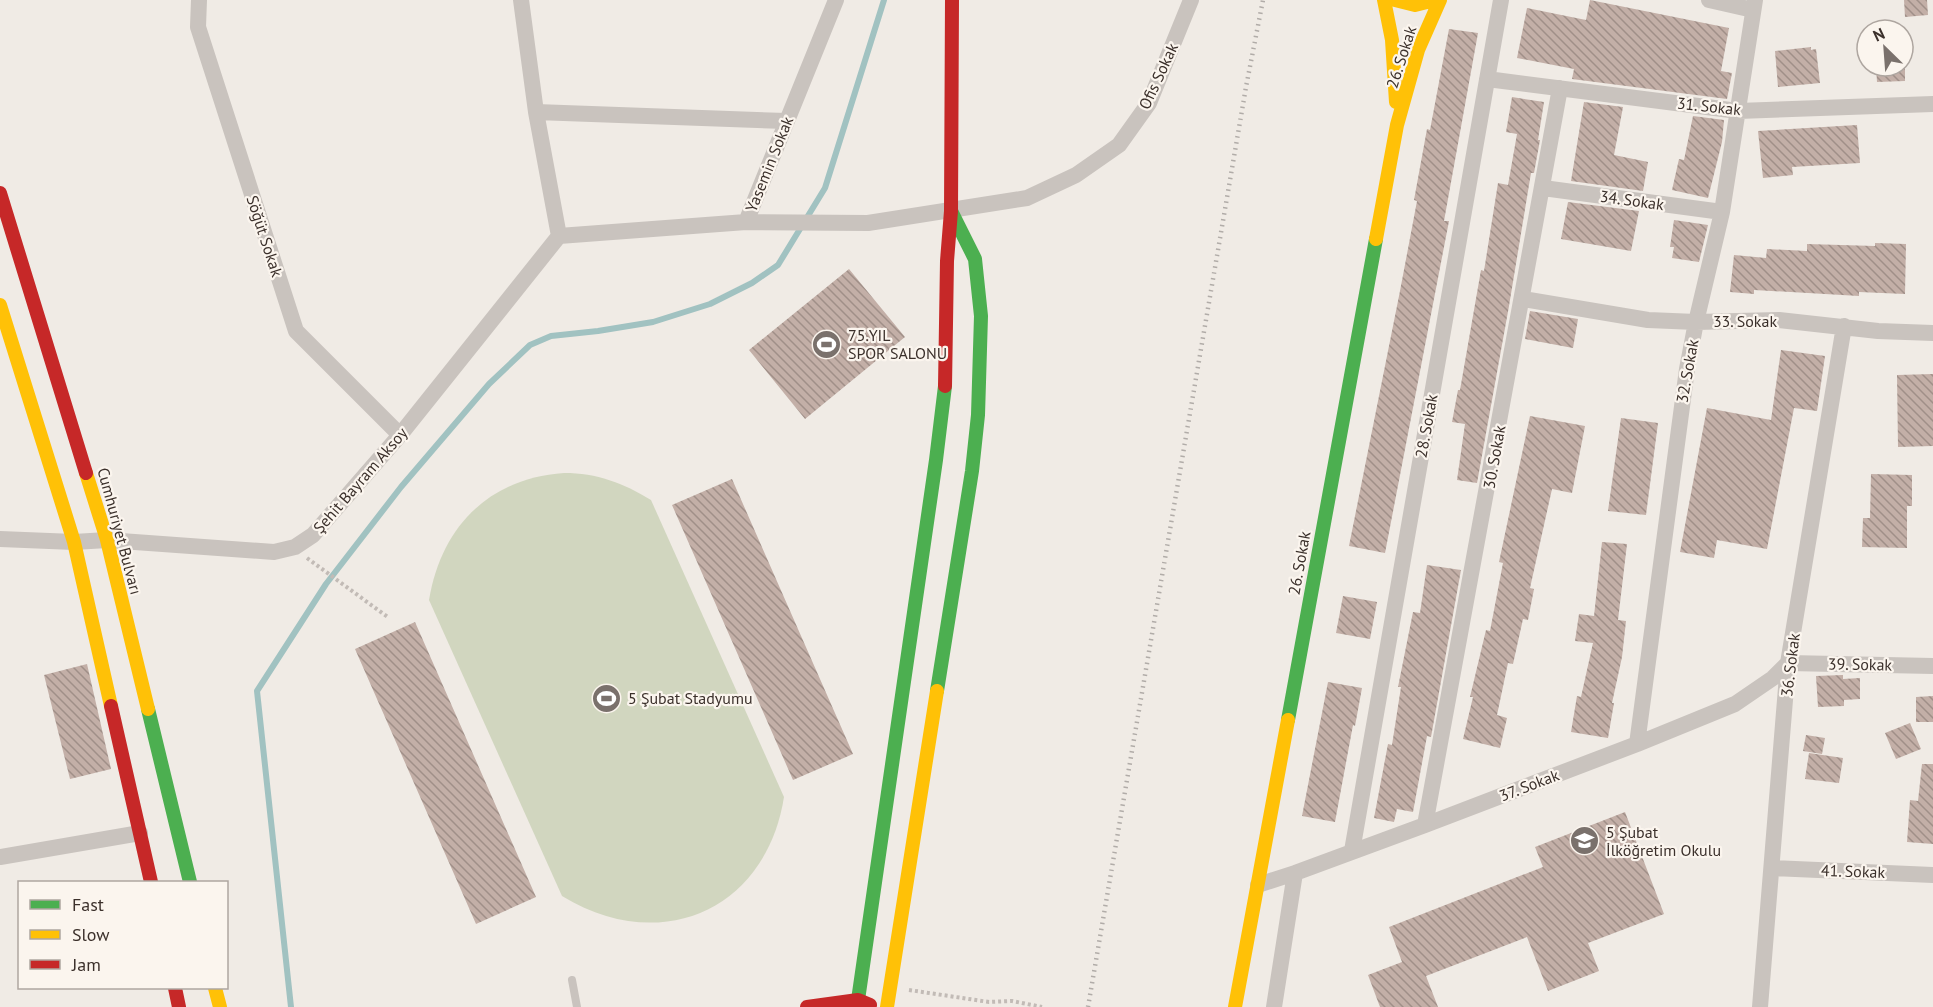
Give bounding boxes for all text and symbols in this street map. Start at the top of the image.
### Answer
north arrow [1855,18,1915,78]
street label: 26. Sokak [1382,23,1421,91]
text: N [1870,23,1888,46]
street label: Ofis Sokak [1134,39,1182,112]
street label: 31. Sokak [1676,93,1742,119]
street label: Yasemin Sokak [741,113,797,215]
street label: 34. Sokak [1599,186,1666,214]
street label: Söğüt Sokak [242,193,288,280]
street label: 33. Sokak [1713,311,1777,331]
place label: 75.YIL SPOR SALONU [848,325,947,363]
sports icon: 75.YIL SPOR SALONU [811,328,843,360]
street label: 32. Sokak [1672,337,1702,404]
street label: 28. Sokak [1411,392,1441,459]
street label: Şehit Bayram Aksoy [309,423,412,537]
street label: 30. Sokak [1479,423,1509,490]
street label: Cumhuriyet Bulvarı [93,465,147,597]
street label: 26. Sokak [1284,529,1314,596]
street label: 36. Sokak [1776,632,1804,698]
street label: 39. Sokak [1828,653,1893,675]
sports icon: 5 Şubat Stadyumu [591,682,623,714]
place label: 5 Şubat Stadyumu [628,688,753,708]
street label: 37. Sokak [1496,764,1562,806]
place label: 5 Şubat İlköğretim Okulu [1606,822,1721,860]
school or university icon: 5 Şubat İlköğretim Okulu [1569,825,1601,857]
street label: 41. Sokak [1821,860,1886,882]
legend [18,881,228,989]
text: Fast [72,893,104,916]
text: Slow [72,923,110,946]
text: Jam [71,953,101,976]

